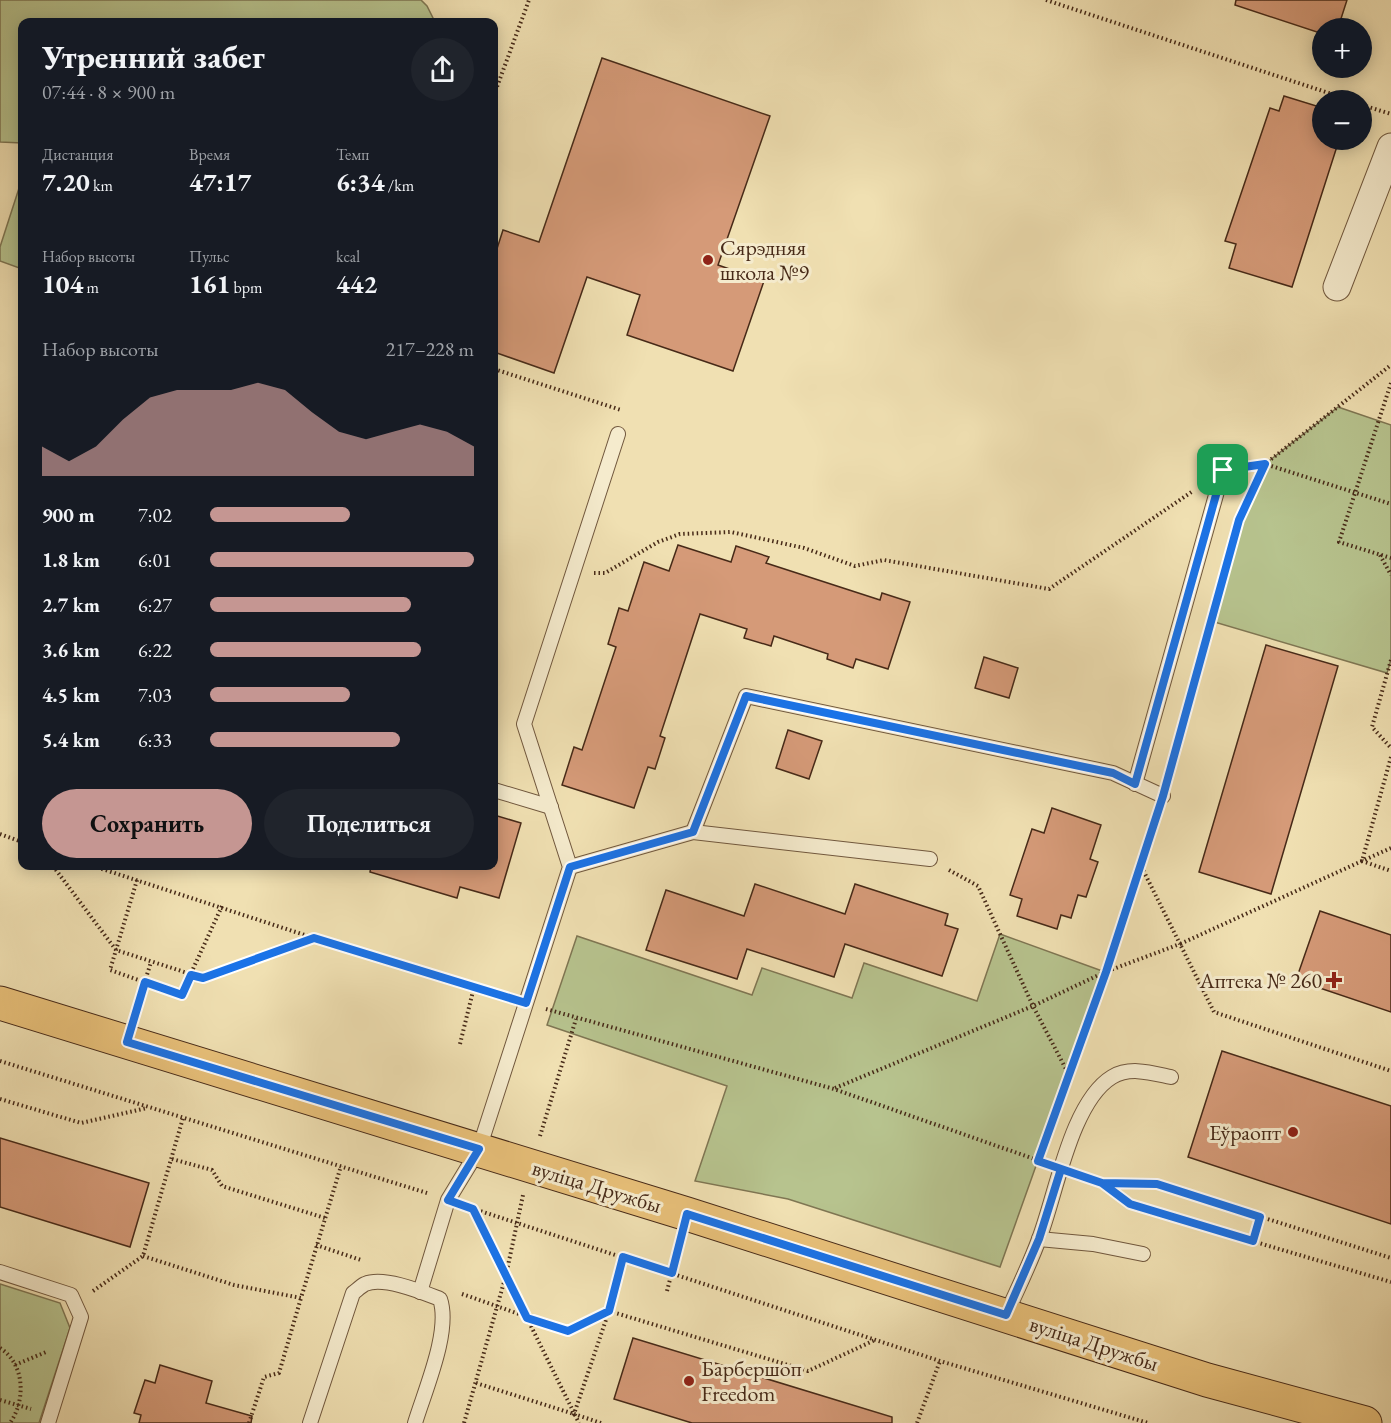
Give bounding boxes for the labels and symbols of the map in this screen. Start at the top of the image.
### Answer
place label: Сярэдняя школа №9 [720,233,809,287]
marker: Сярэдняя школа №9 [701,253,715,267]
pin [1197,444,1248,495]
place label: Аптека № 260 [1199,966,1322,995]
marker: Аптека № 260 [1327,973,1341,987]
place label: Еўраопт [1209,1118,1281,1147]
marker: Еўраопт [1286,1125,1300,1139]
street label: вуліца Дружбы [529,1153,665,1220]
street label: вуліца Дружбы [1026,1309,1162,1378]
place label: Барбершоп Freedom [701,1354,802,1408]
marker: Барбершоп Freedom [682,1374,696,1388]

